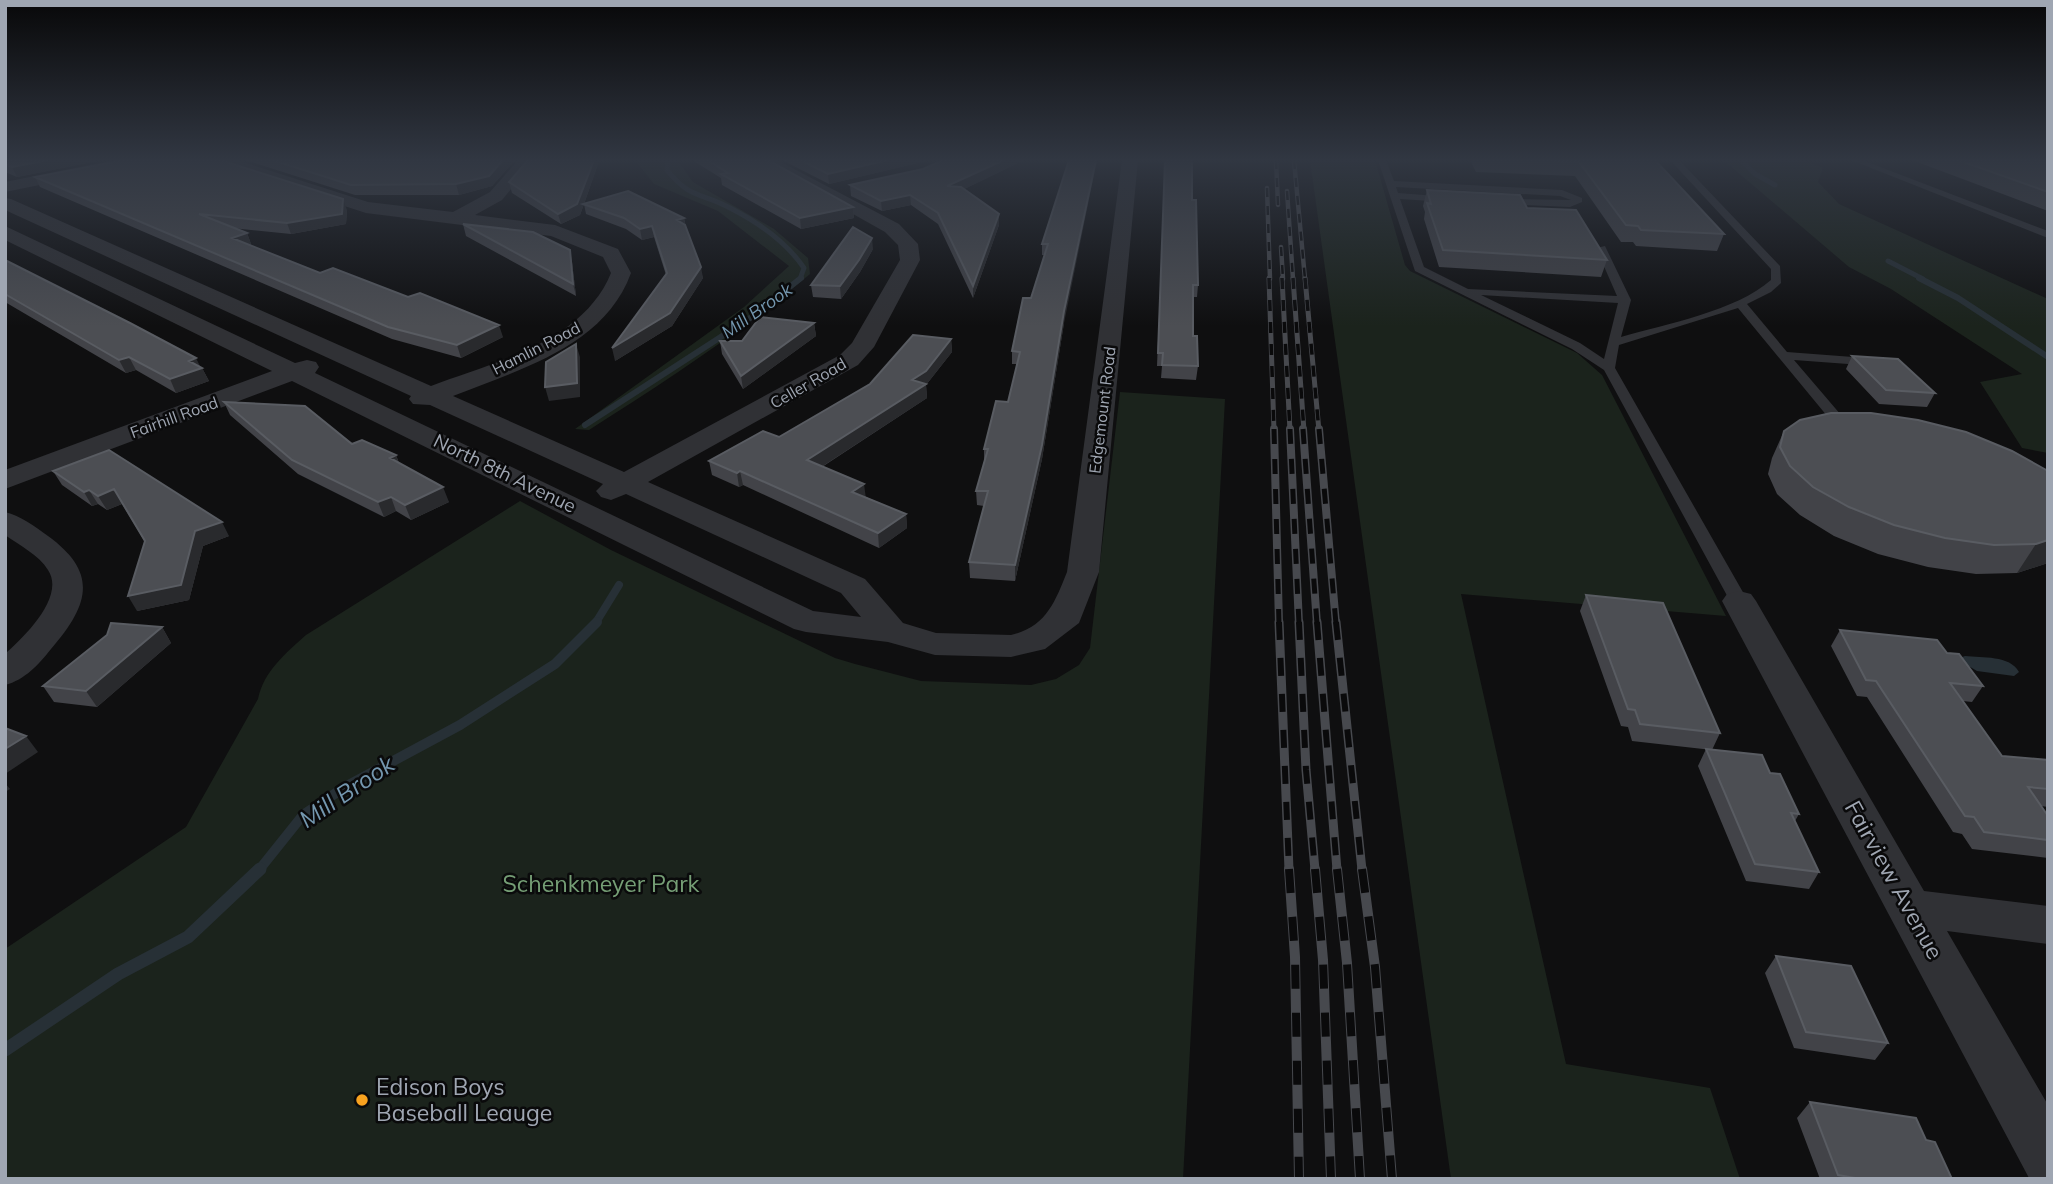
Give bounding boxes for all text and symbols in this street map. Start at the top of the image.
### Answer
water label: Mill Brook [717,277,797,343]
street label: Hamlin Road [489,317,583,379]
street label: Edgemount Road [1084,345,1120,475]
street label: Celler Road [766,353,850,413]
street label: Fairhill Road [127,392,221,442]
street label: North 8th Avenue [430,428,580,518]
water label: Mill Brook [293,748,400,834]
street label: Fairview Avenue [1839,795,1950,964]
park label: Schenkmeyer Park [503,869,701,898]
place label: Edison Boys Baseball Leauge [376,1072,552,1127]
marker: Edison Boys Baseball Leauge [354,1092,370,1108]

